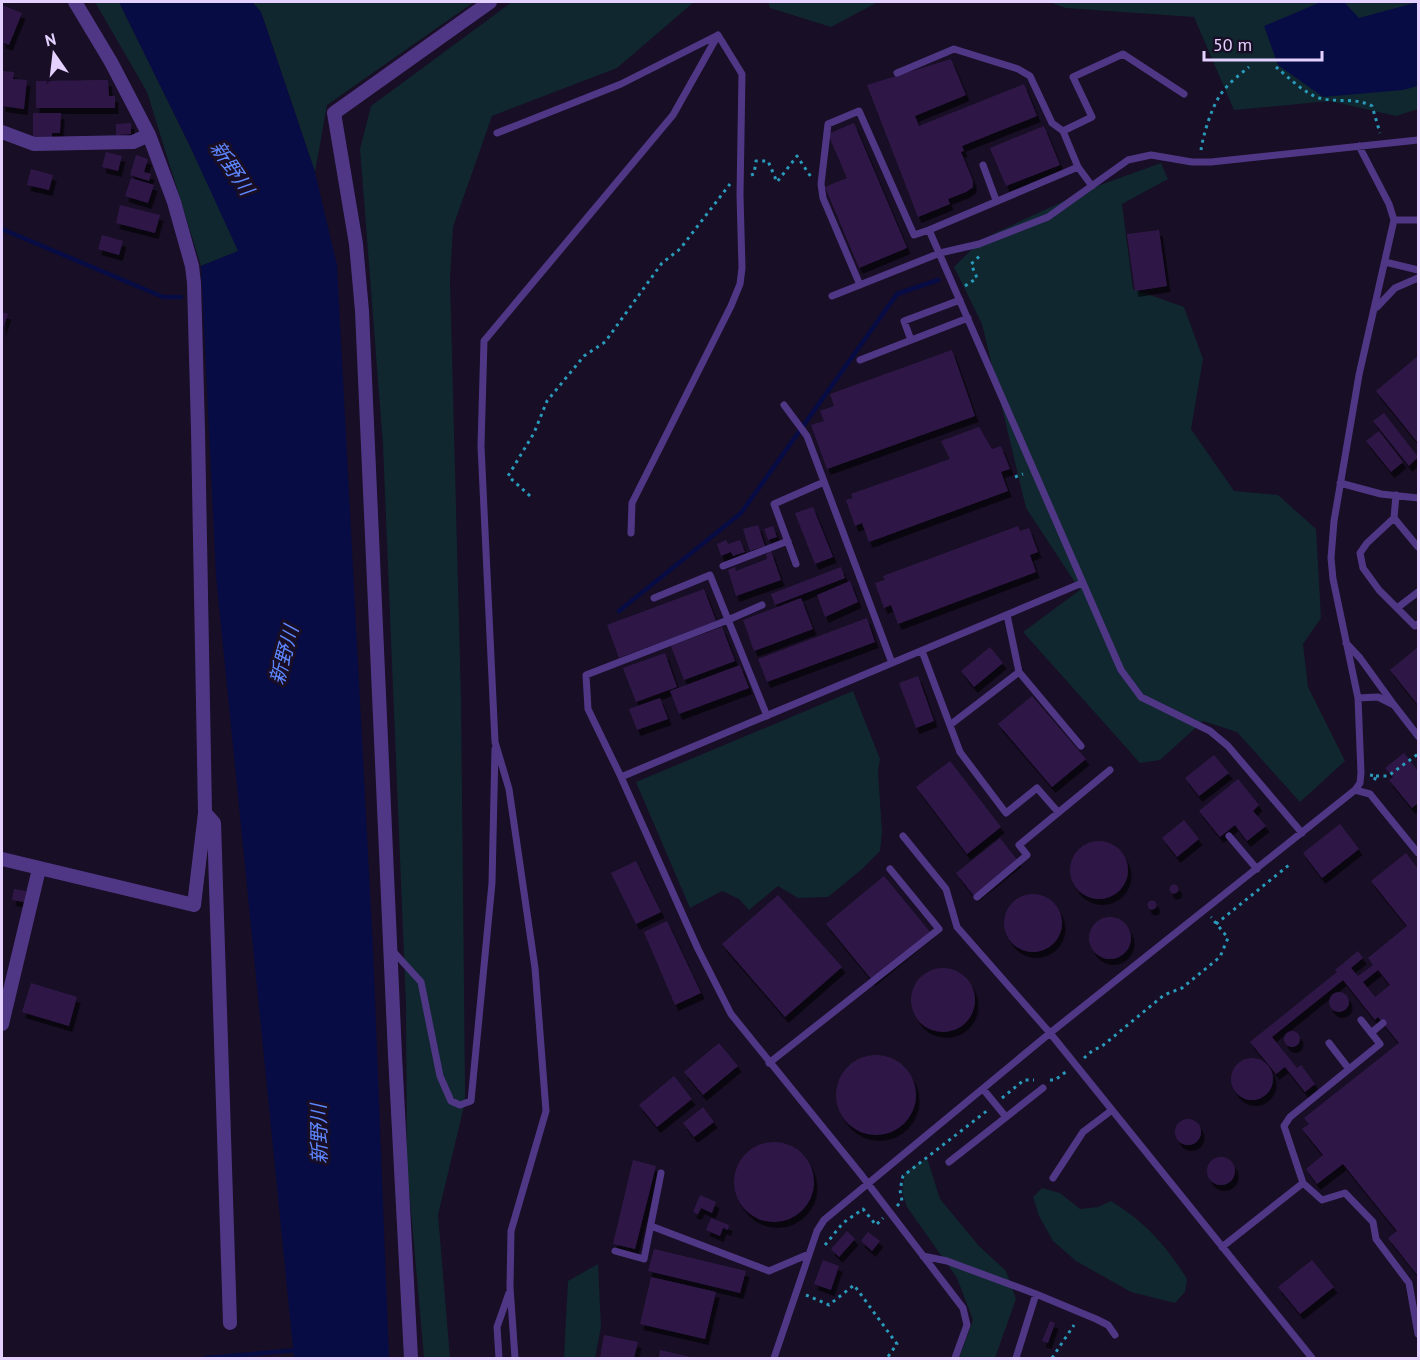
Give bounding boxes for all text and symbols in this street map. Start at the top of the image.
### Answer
north arrow [24,24,84,84]
scale bar [1204,24,1322,62]
text: N [43,28,58,50]
text: 50 m [1213,33,1252,56]
water label: 新野川 [204,136,261,202]
water label: 新野川 [264,621,305,687]
water label: 新野川 [305,1102,333,1164]

